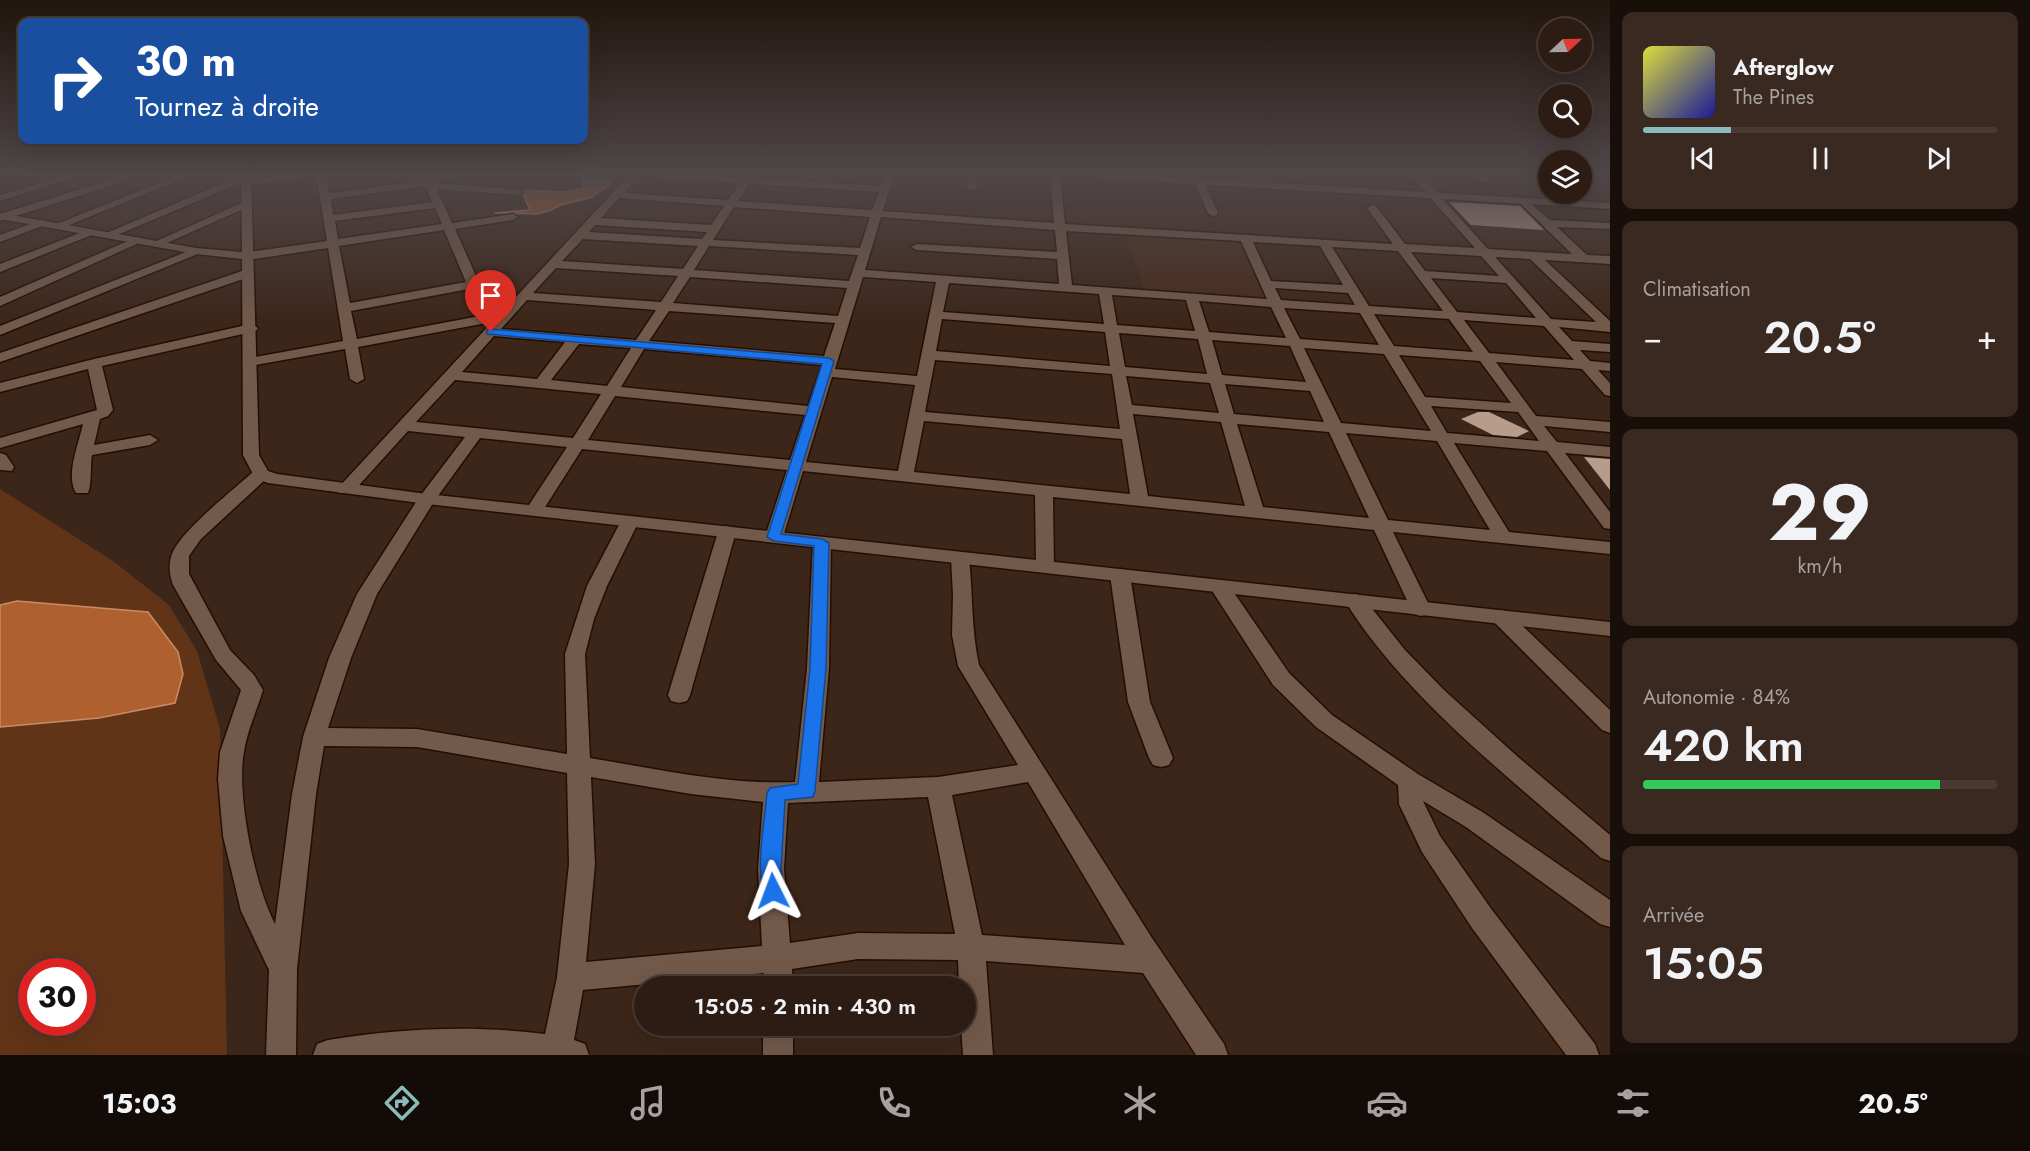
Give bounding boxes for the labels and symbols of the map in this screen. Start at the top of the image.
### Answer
north arrow [1538,18,1592,72]
pin [465,270,516,332]
position arrow [741,859,805,923]
speed limit sign: 30 [18,958,96,1036]

